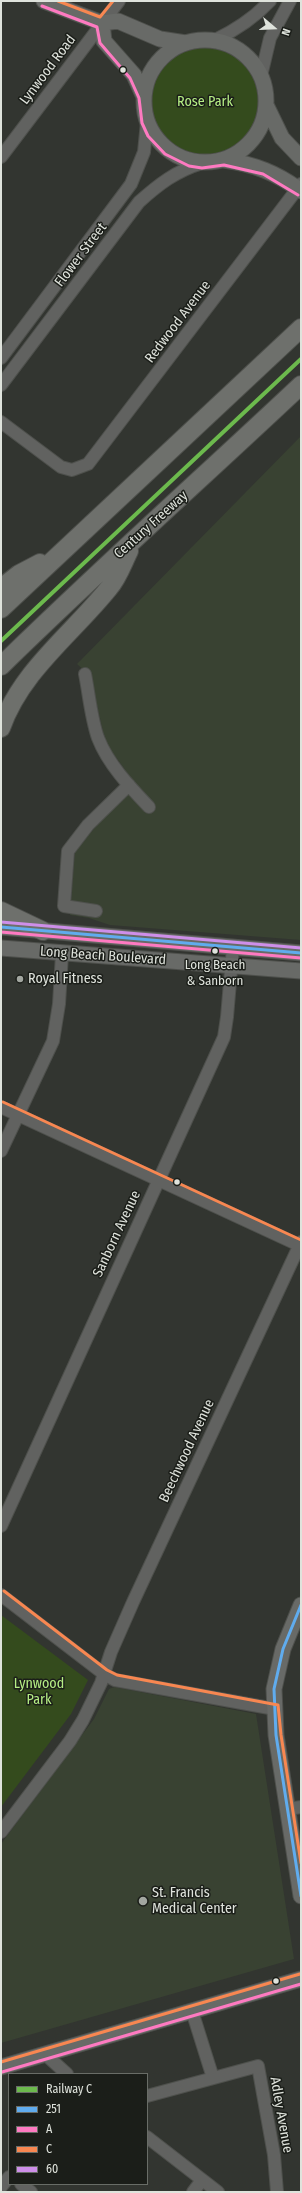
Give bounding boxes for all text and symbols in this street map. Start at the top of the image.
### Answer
north arrow [254,8,294,48]
text: N [279,27,293,37]
street label: Lynwood Road [16,32,80,108]
unlabelled marker [118,65,128,75]
park label: Rose Park [177,94,233,110]
street label: Flower Street [52,220,110,290]
street label: Redwood Avenue [142,278,214,366]
street label: Century Freeway [111,488,191,562]
street label: Long Beach Boulevard [39,943,167,969]
marker: Long Beach & Sanborn [210,946,220,956]
place label: Long Beach & Sanborn [185,957,245,988]
place label: Royal Fitness [28,971,102,987]
marker: Royal Fitness [15,974,25,984]
unlabelled marker [172,1177,182,1187]
street label: Sanborn Avenue [90,1188,144,1280]
street label: Beechwood Avenue [156,1397,218,1505]
park label: Lynwood Park [14,1676,64,1708]
place label: St. Francis Medical Center [152,1885,237,1918]
marker: St. Francis Medical Center [137,1895,149,1907]
unlabelled marker [271,1976,281,1986]
legend [8,2073,148,2185]
street label: Adley Avenue [266,2076,296,2154]
text: Railway C [46,2082,92,2096]
text: 251 [46,2102,61,2116]
text: A [46,2122,52,2136]
text: C [46,2142,52,2156]
text: 60 [46,2162,58,2176]

